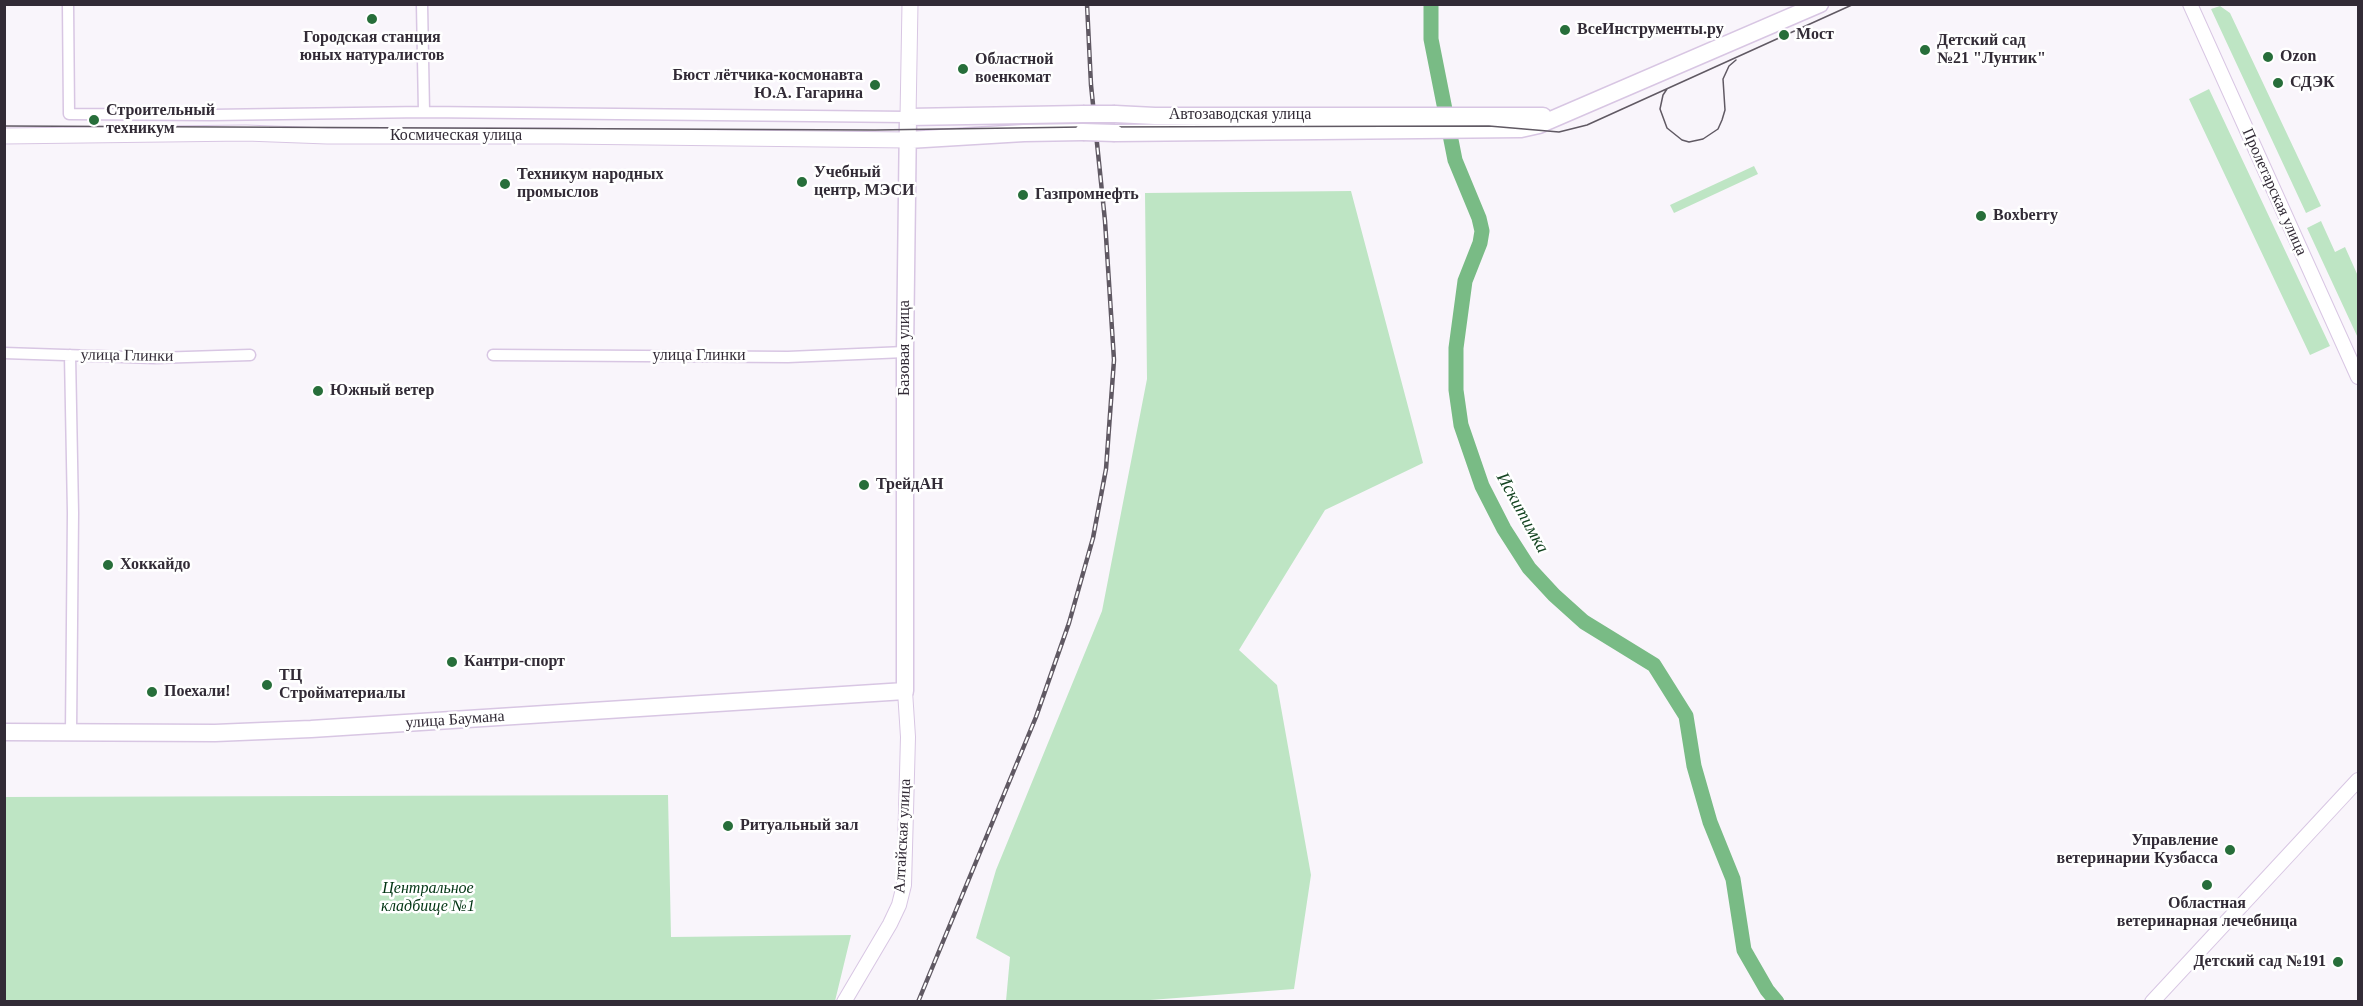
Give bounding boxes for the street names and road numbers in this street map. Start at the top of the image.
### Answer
street label: Автозаводская улица [1169,105,1311,125]
street label: Пролетарская улица [2237,125,2311,259]
street label: Космическая улица [390,126,522,146]
street label: Базовая улица [895,300,915,396]
street label: улица Глинки [80,346,174,366]
street label: улица Глинки [652,346,746,366]
street label: улица Баумана [405,707,505,733]
street label: Алтайская улица [890,778,916,894]

